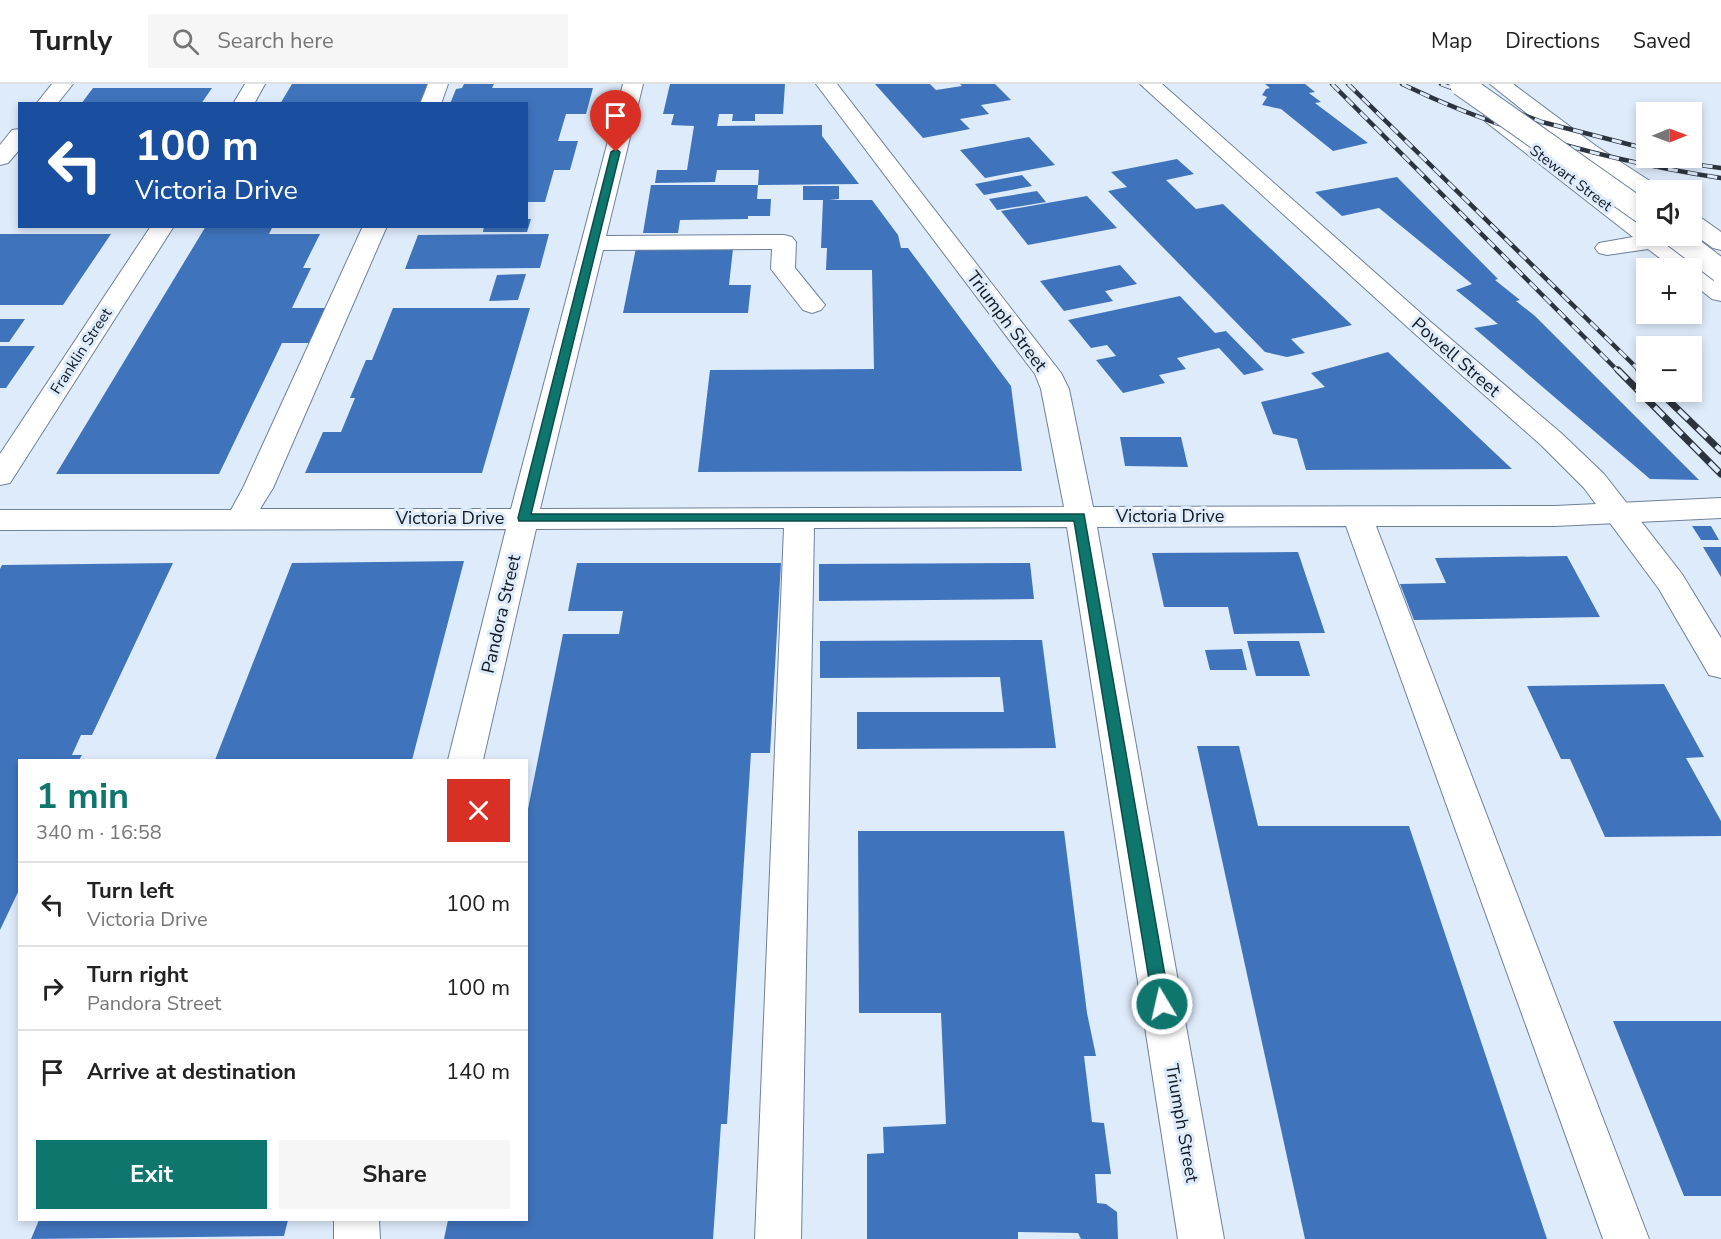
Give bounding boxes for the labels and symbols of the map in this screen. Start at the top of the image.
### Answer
pin [590,90,641,152]
north arrow [1636,102,1702,168]
street label: Stewart Street [1526,140,1617,216]
street label: Triumph Street [961,266,1053,377]
street label: Franklin Street [46,304,117,398]
street label: Powell Street [1407,312,1506,403]
street label: Victoria Drive [1115,504,1224,528]
street label: Victoria Drive [395,506,504,530]
street label: Pandora Street [476,552,526,676]
position arrow [1130,972,1194,1036]
street label: Triumph Street [1160,1062,1204,1185]

